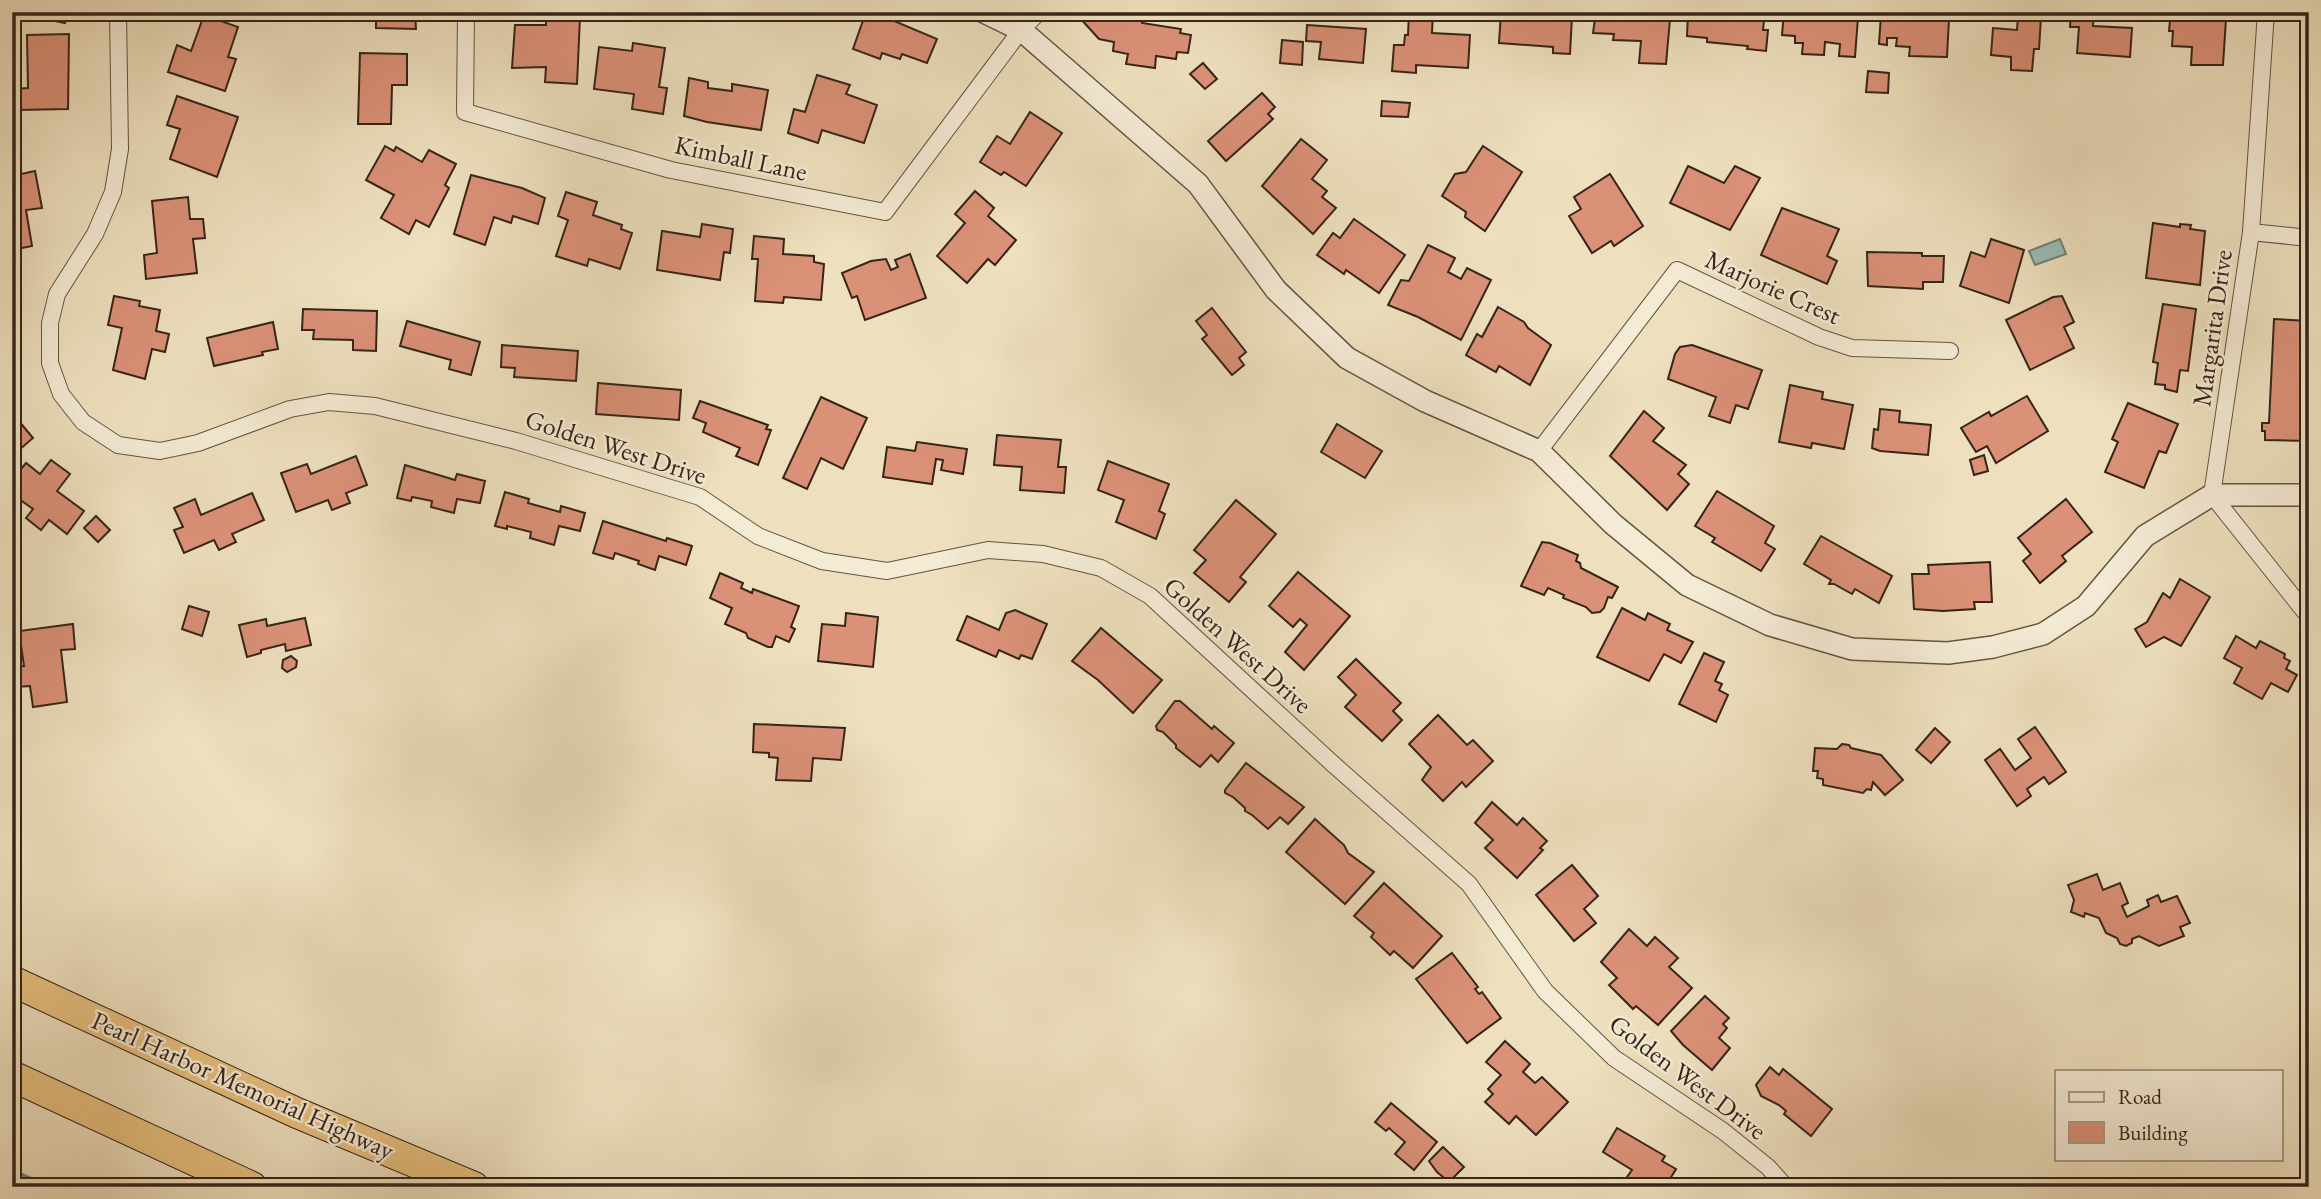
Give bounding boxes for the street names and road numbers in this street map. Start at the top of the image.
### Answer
street label: Kimball Lane [672,127,810,189]
street label: Marjorie Crest [1700,242,1846,332]
street label: Margarita Drive [2184,247,2240,409]
street label: Golden West Drive [521,402,711,492]
street label: Golden West Drive [1157,569,1319,721]
street label: Pearl Harbor Memorial Highway [87,1003,400,1167]
street label: Golden West Drive [1602,1007,1774,1147]

